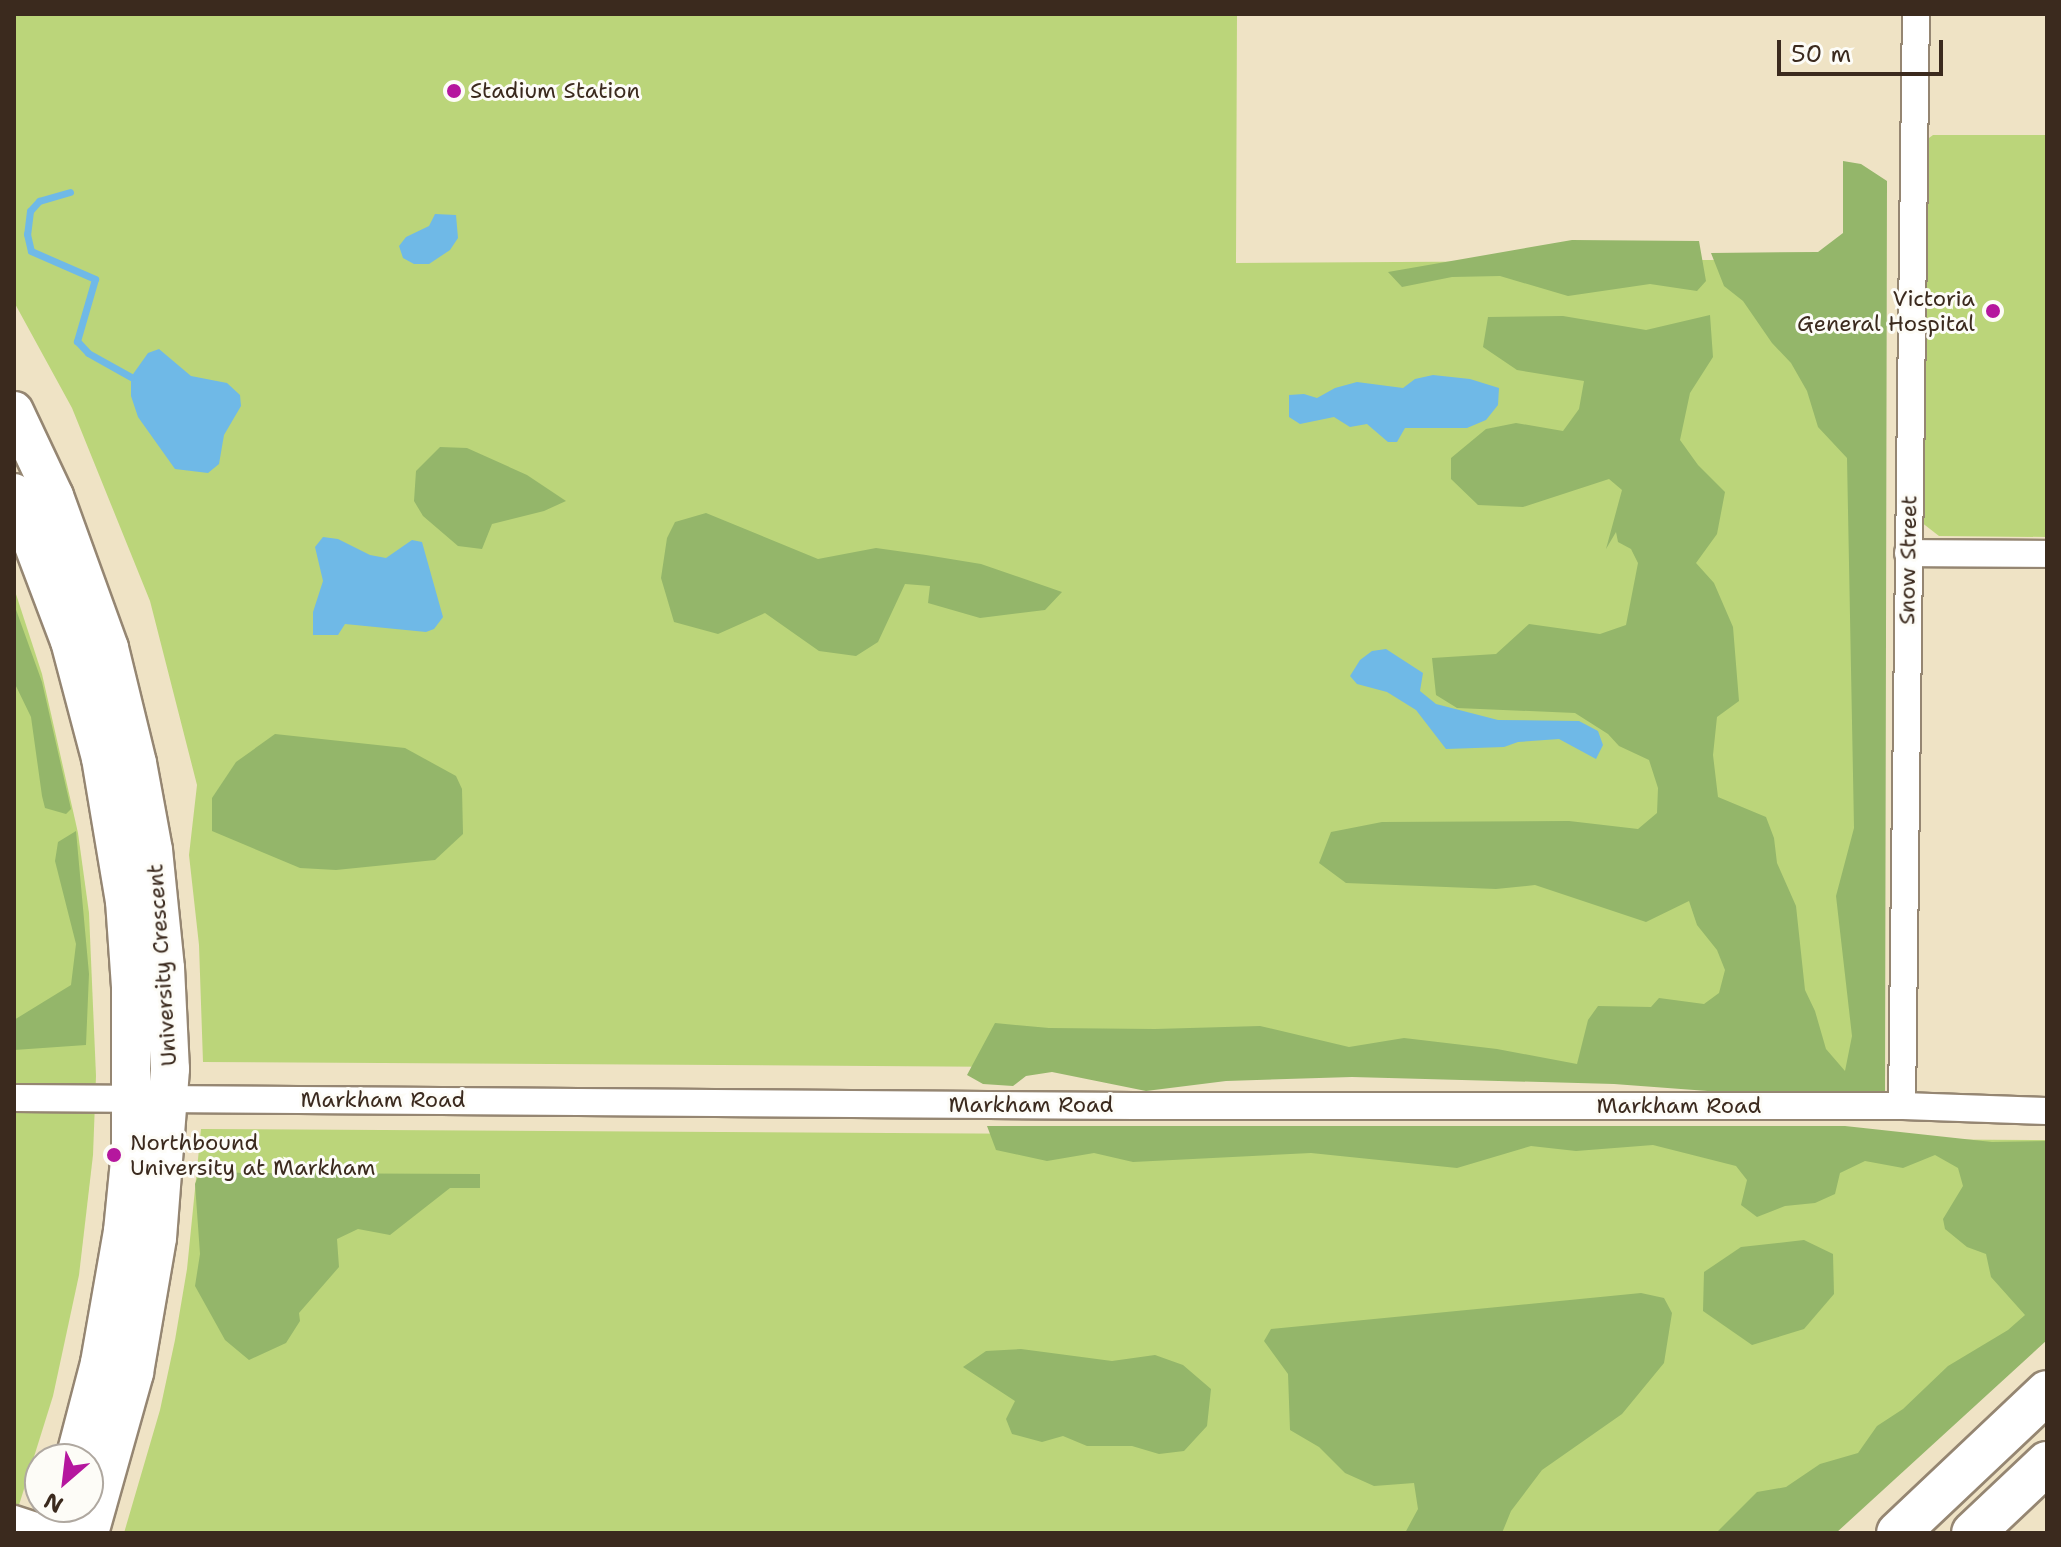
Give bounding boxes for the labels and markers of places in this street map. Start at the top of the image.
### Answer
place label: Stadium Station [470,78,640,104]
marker: Stadium Station [445,82,463,100]
place label: Victoria General Hospital [1797,285,1975,336]
marker: Victoria General Hospital [1982,300,2004,322]
place label: Northbound University at Markham [130,1129,375,1180]
marker: Northbound University at Markham [105,1146,123,1164]

